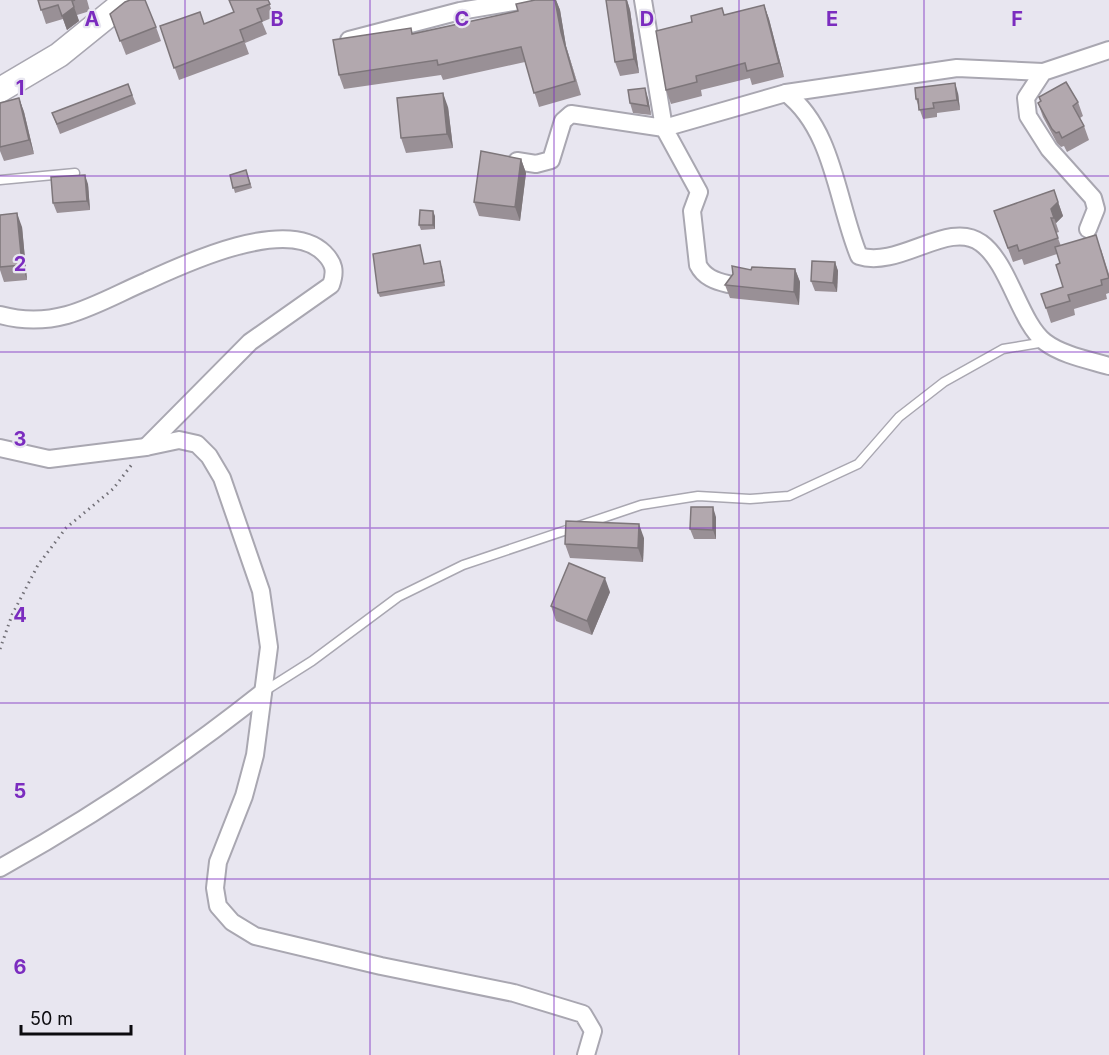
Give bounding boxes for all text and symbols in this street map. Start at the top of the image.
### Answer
text: A [85,7,100,31]
text: B [270,7,284,31]
text: C [455,7,469,31]
text: D [640,7,654,31]
text: E [826,7,838,31]
text: F [1011,7,1023,31]
text: 1 [16,76,24,100]
text: 2 [14,252,26,276]
text: 3 [14,427,26,451]
text: 4 [13,603,27,627]
text: 5 [14,779,26,803]
text: 6 [14,955,27,979]
scale bar [21,998,130,1036]
text: 50 m [30,1008,73,1029]

